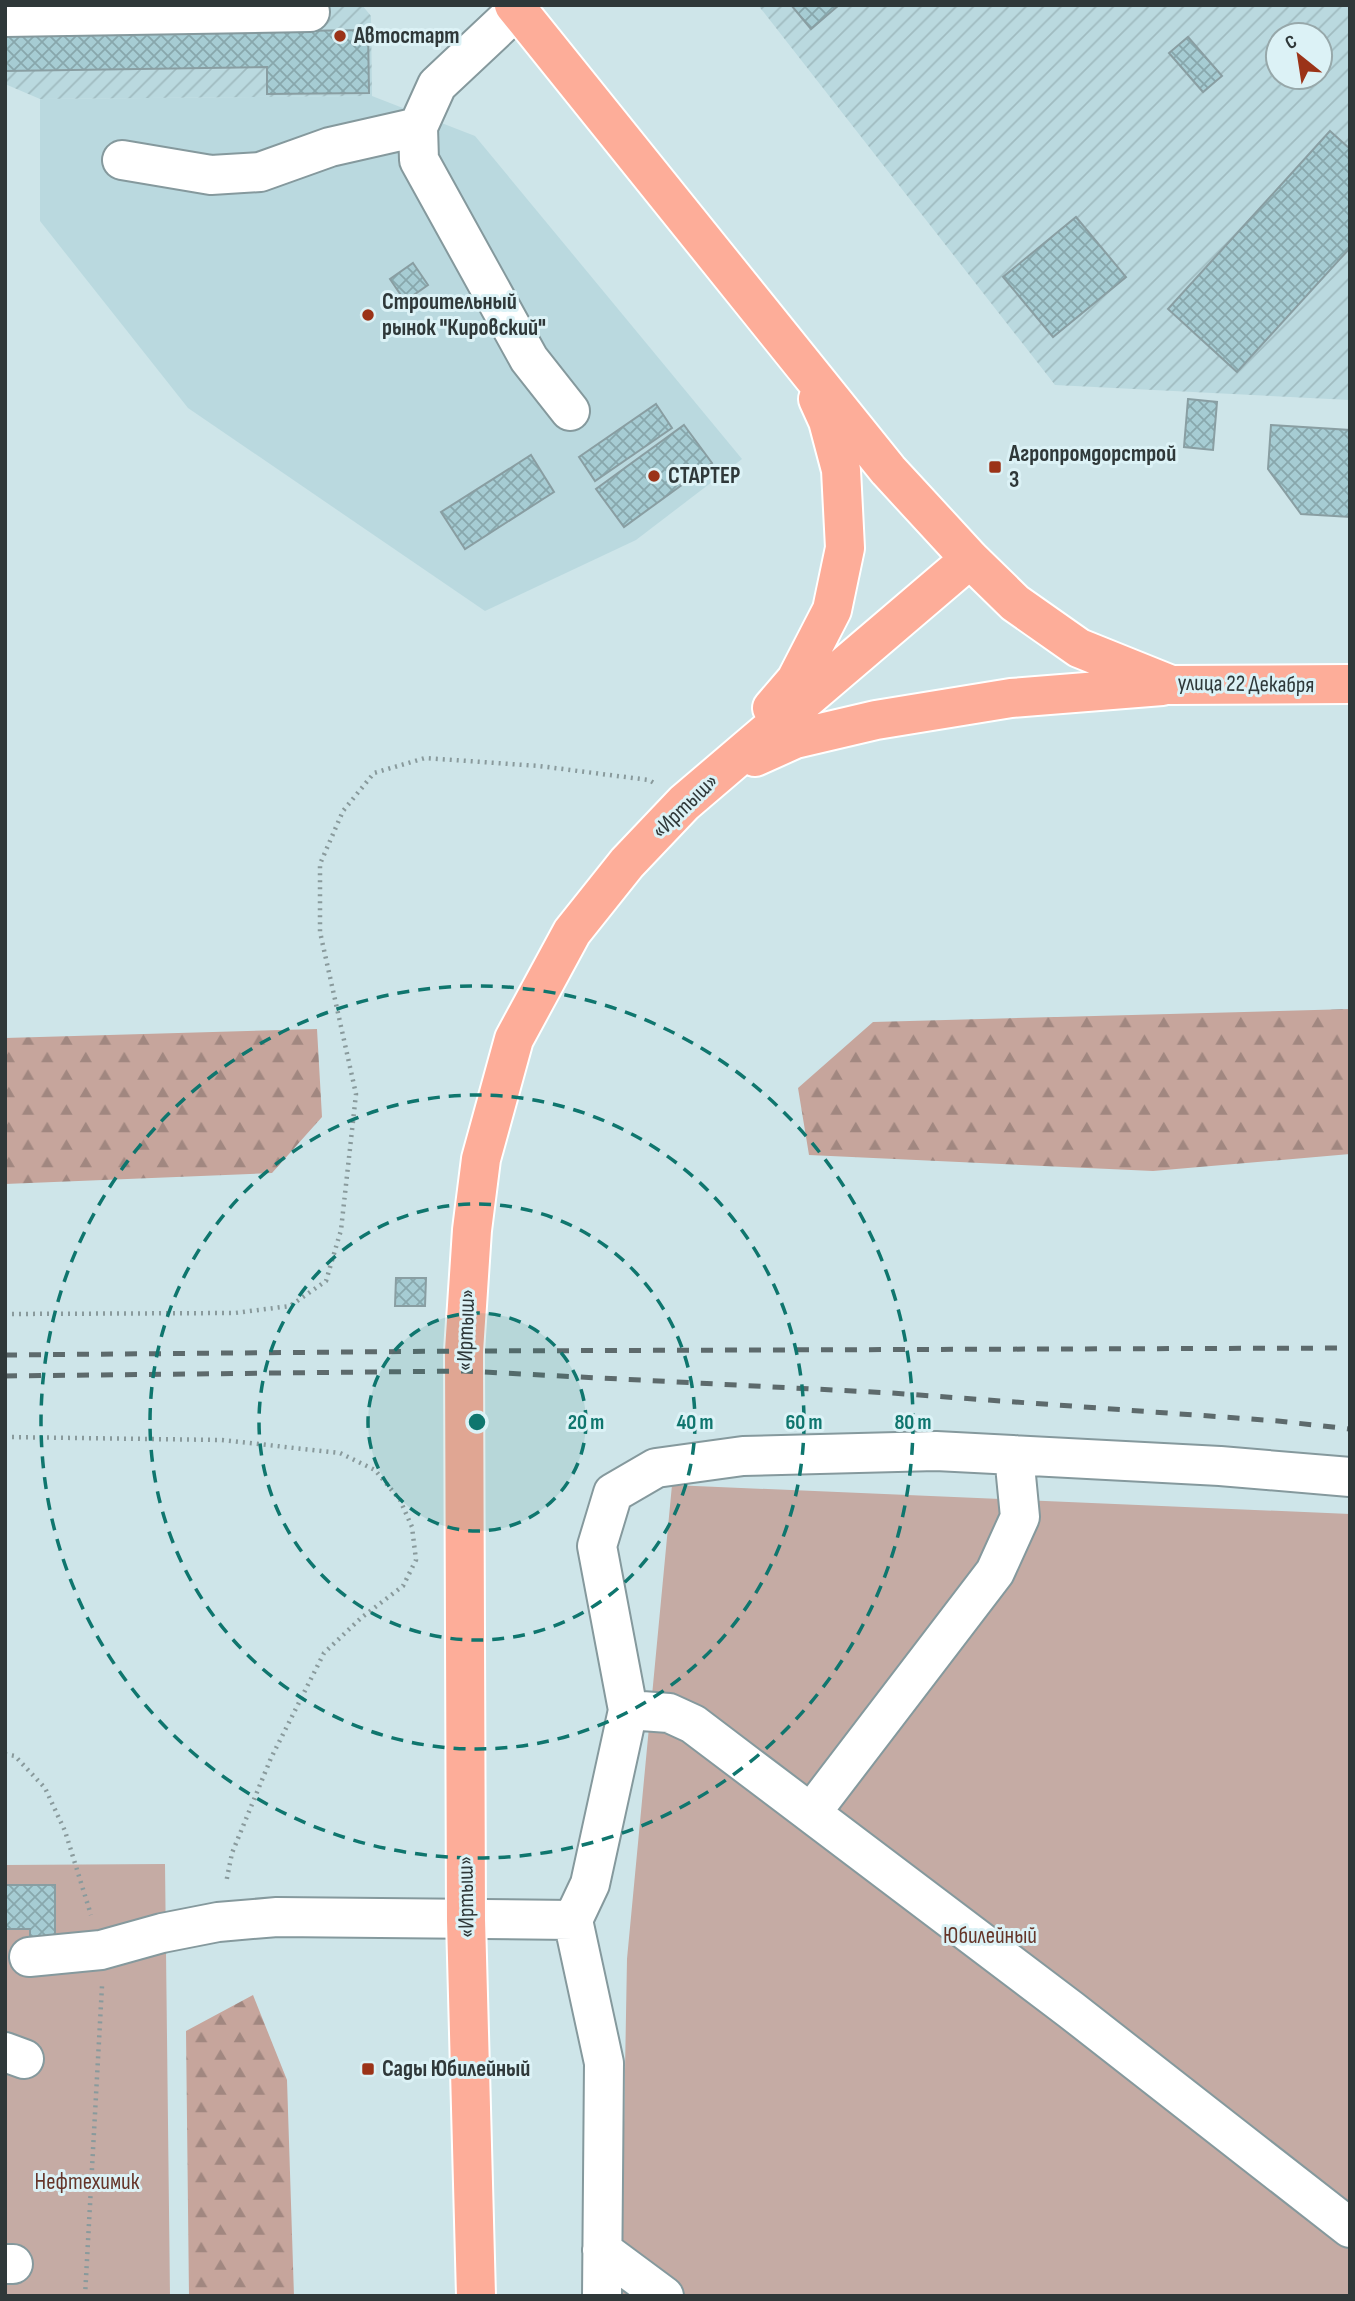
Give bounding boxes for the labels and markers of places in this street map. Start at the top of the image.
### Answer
place label: Автостарт [353,22,460,50]
marker: Автостарт [332,28,348,44]
place label: Строительный рынок "Кировский" [382,288,546,342]
marker: Строительный рынок "Кировский" [360,307,376,323]
place label: Агропромдорстрой 3 [1008,440,1176,494]
marker: Агропромдорстрой 3 [987,459,1003,475]
place label: СТАРТЕР [668,462,740,490]
marker: СТАРТЕР [646,468,662,484]
centre of rings [465,1410,489,1434]
place label: Сады Юбилейный [382,2055,530,2083]
marker: Сады Юбилейный [360,2061,376,2077]

